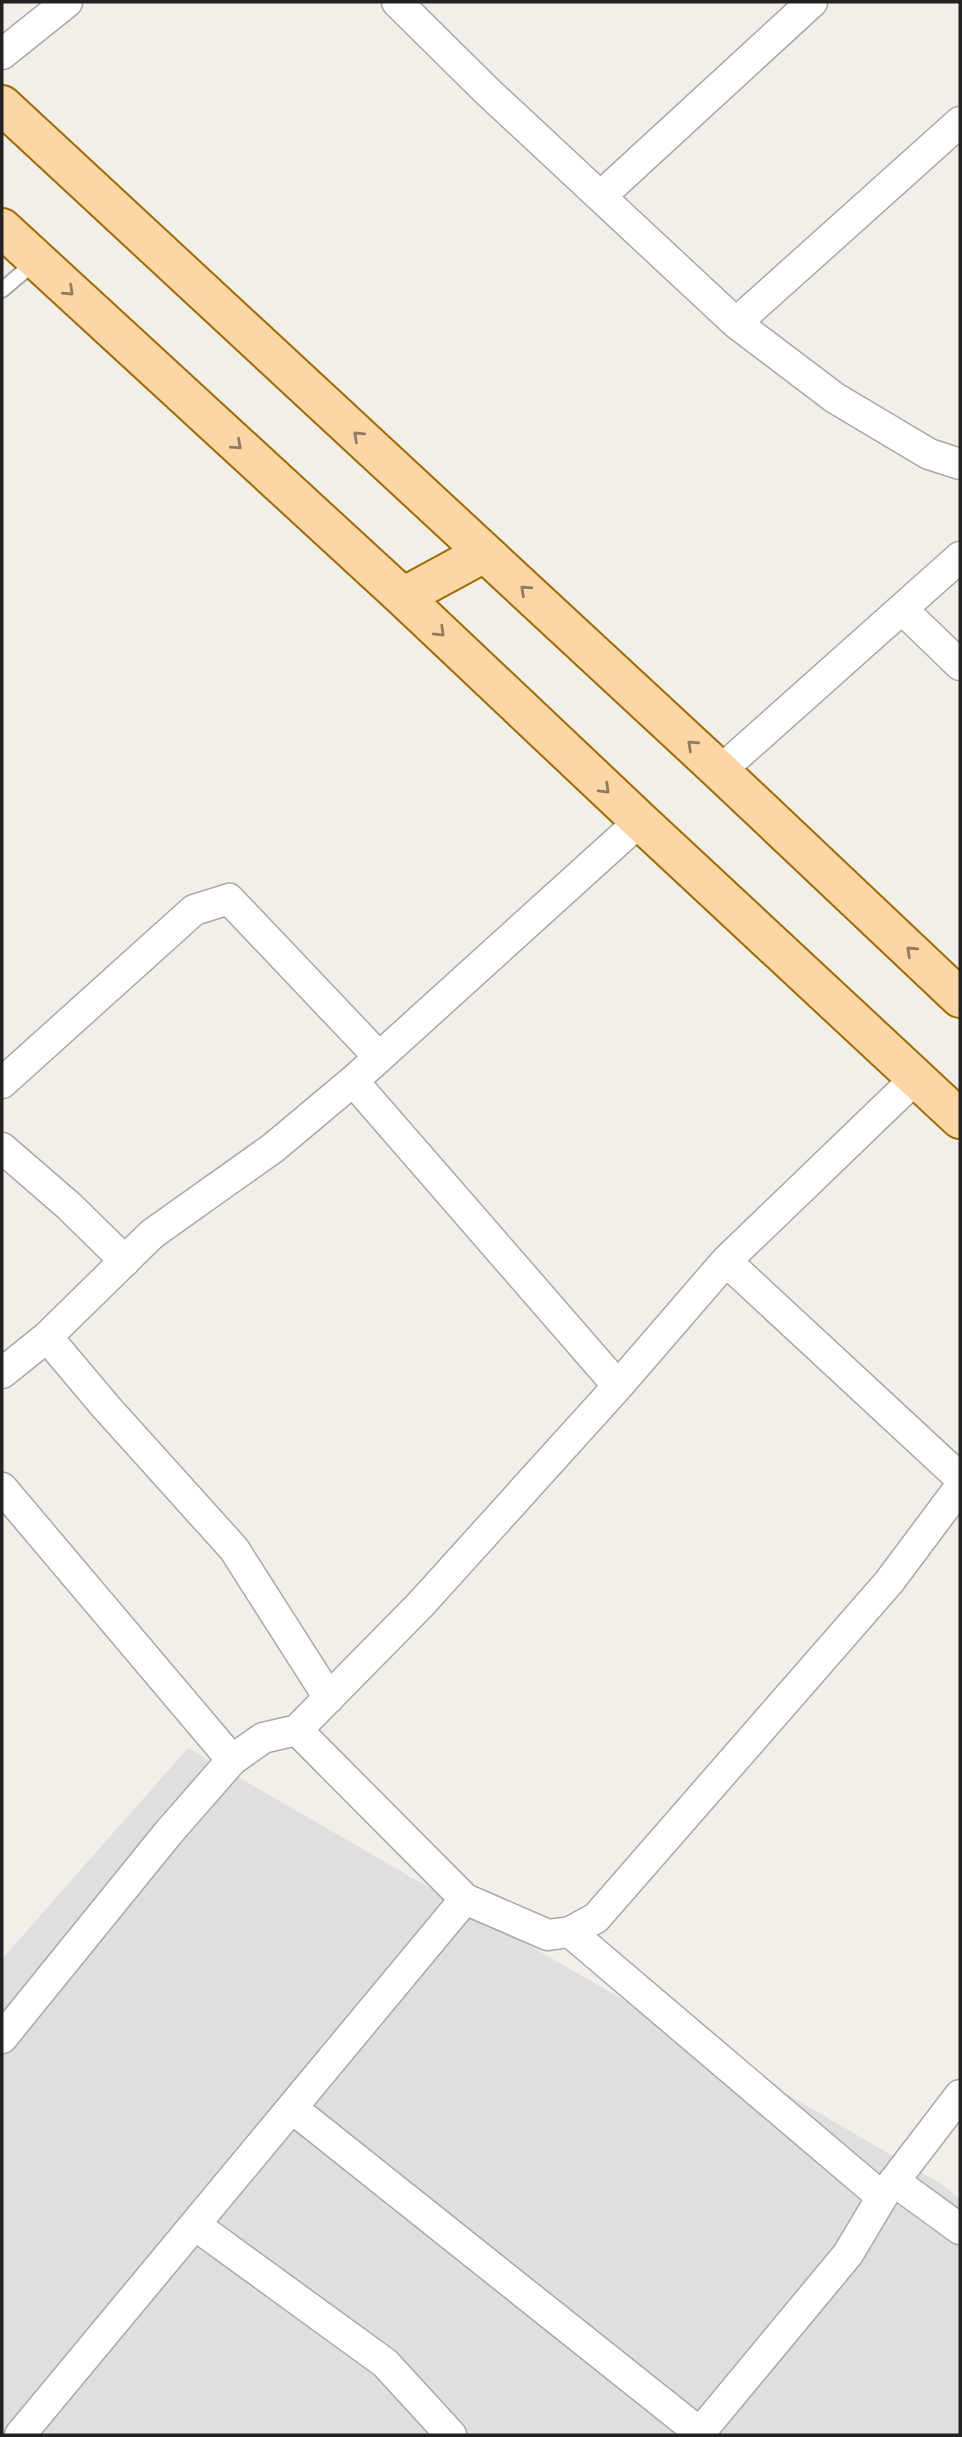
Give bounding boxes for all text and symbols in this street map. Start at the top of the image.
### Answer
one-way arrow [61,283,74,296]
one-way arrow [353,431,366,444]
one-way arrow [229,437,242,449]
one-way arrow [520,586,533,599]
one-way arrow [432,624,445,637]
one-way arrow [687,741,700,753]
one-way arrow [597,781,610,793]
one-way arrow [906,947,919,960]

